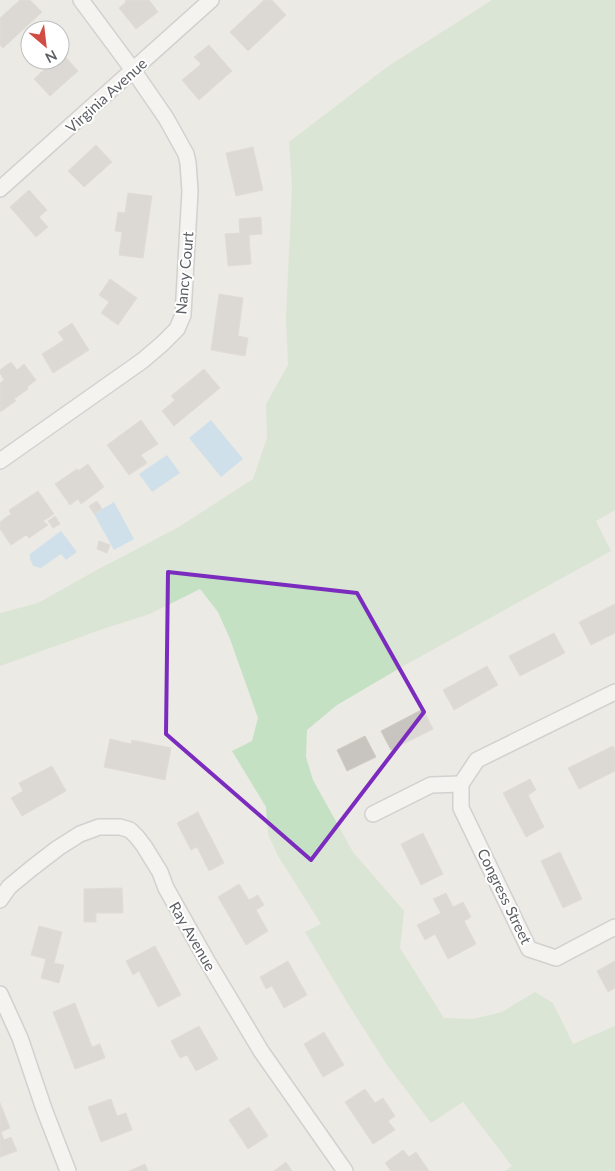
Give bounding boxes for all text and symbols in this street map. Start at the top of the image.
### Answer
north arrow [20,20,70,70]
text: N [43,47,60,67]
street label: Virginia Avenue [62,54,150,136]
street label: Nancy Court [171,230,197,315]
street label: Congress Street [474,845,536,947]
street label: Ray Avenue [166,898,220,974]

